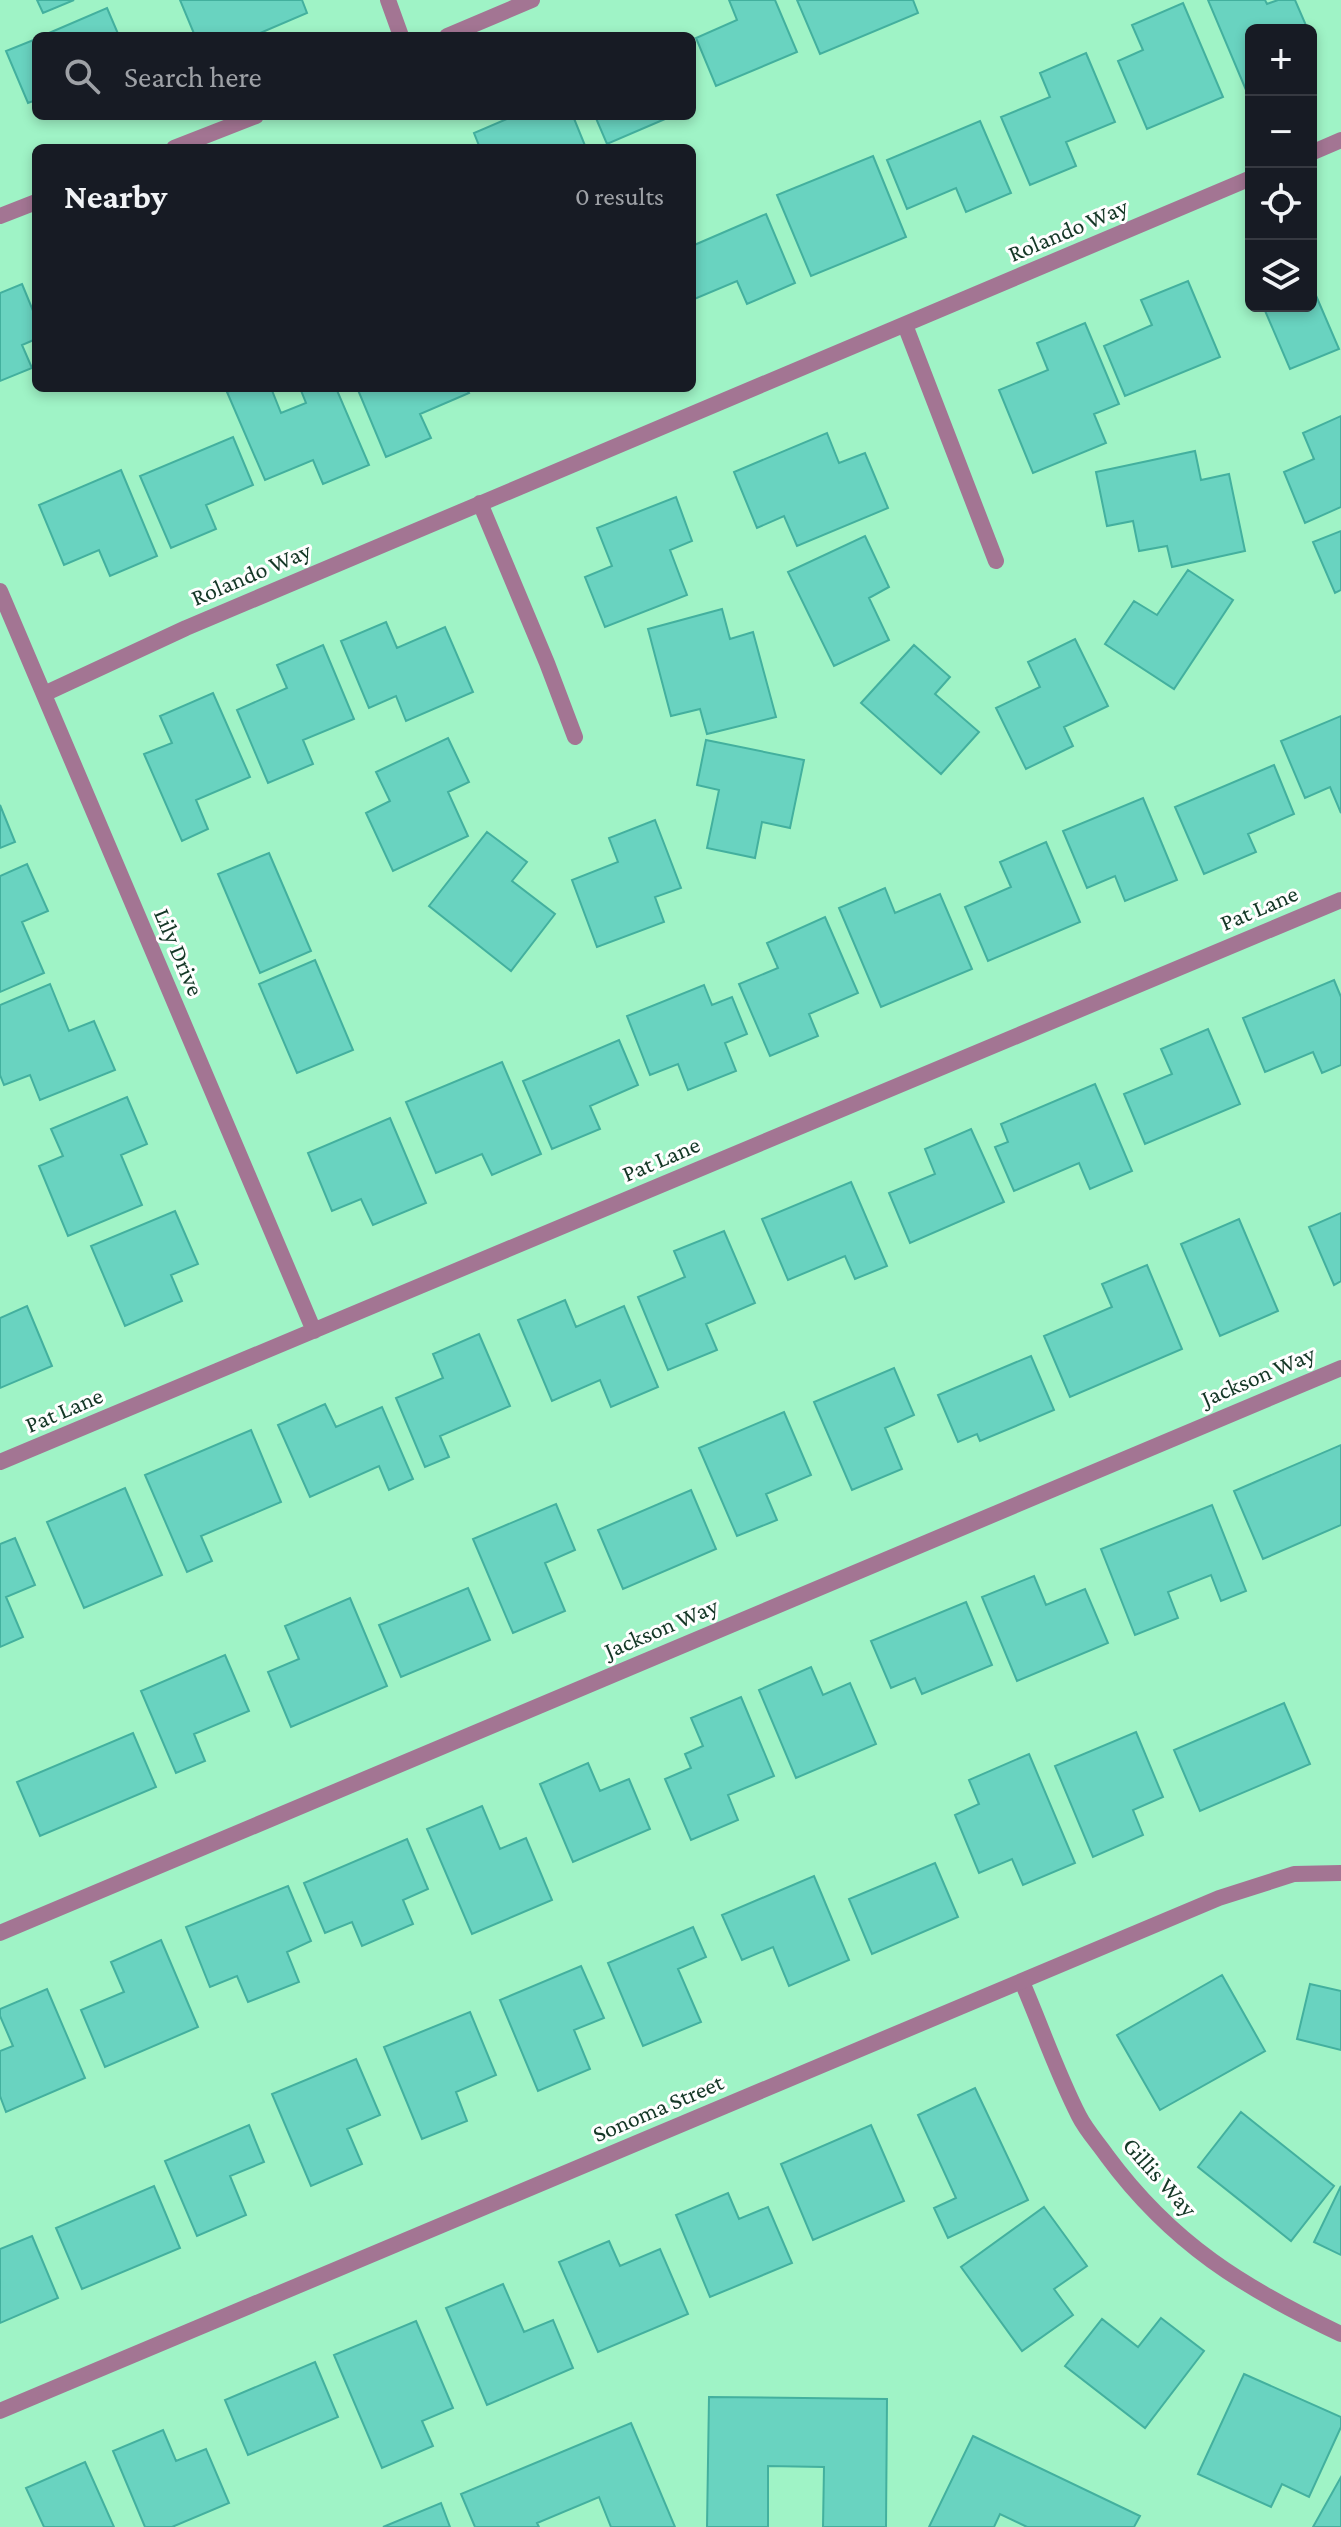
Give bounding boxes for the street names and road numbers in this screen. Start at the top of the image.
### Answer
street label: Rolando Way [1004,192,1133,267]
street label: Rolando Way [187,536,316,611]
street label: Pat Lane [1216,879,1302,936]
street label: Lily Drive [149,904,210,1000]
street label: Pat Lane [618,1130,704,1187]
street label: Jackson Way [1195,1339,1320,1412]
street label: Pat Lane [21,1381,107,1438]
street label: Jackson Way [598,1591,723,1664]
street label: Sonoma Street [589,2068,728,2147]
street label: Gillis Way [1118,2131,1204,2223]

